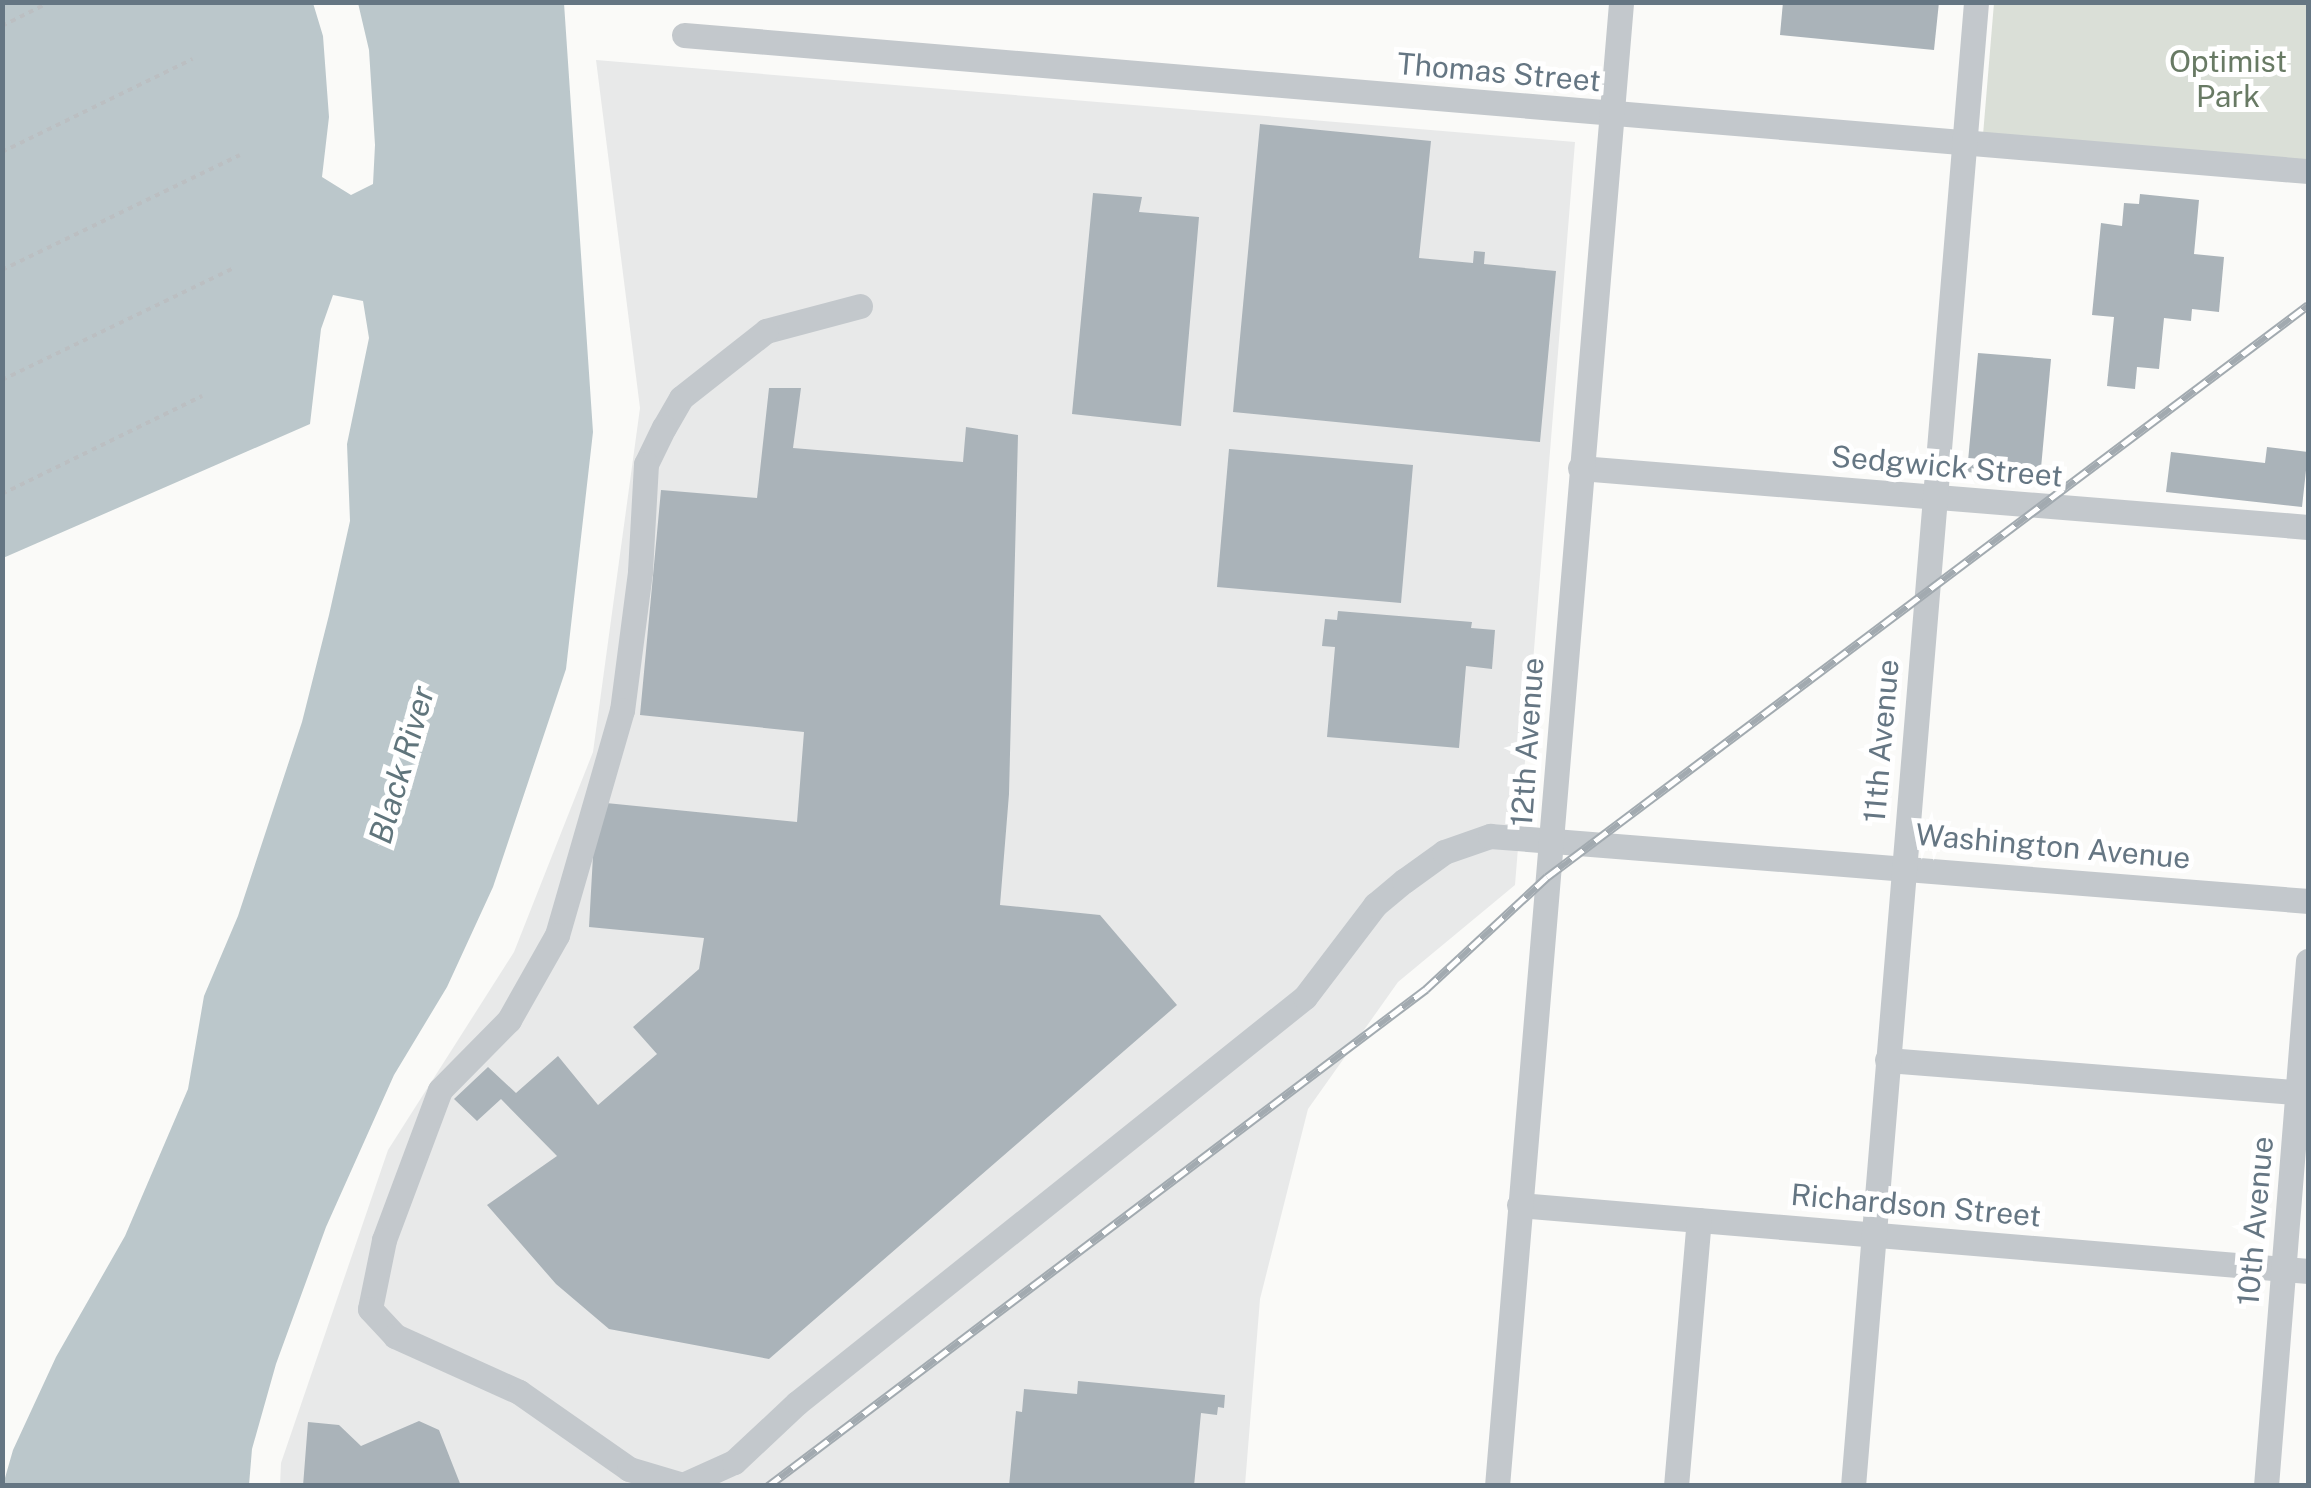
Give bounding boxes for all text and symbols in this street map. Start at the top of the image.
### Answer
park label: Optimist Park [2169,43,2287,114]
street label: Thomas Street [1396,45,1602,99]
street label: Sedgwick Street [1830,438,2064,494]
street label: 12th Avenue [1503,656,1551,828]
street label: 11th Avenue [1856,658,1906,824]
water label: Black River [361,682,443,848]
street label: Washington Avenue [1914,816,2192,876]
street label: 10th Avenue [2230,1135,2280,1307]
street label: Richardson Street [1789,1176,2043,1234]

